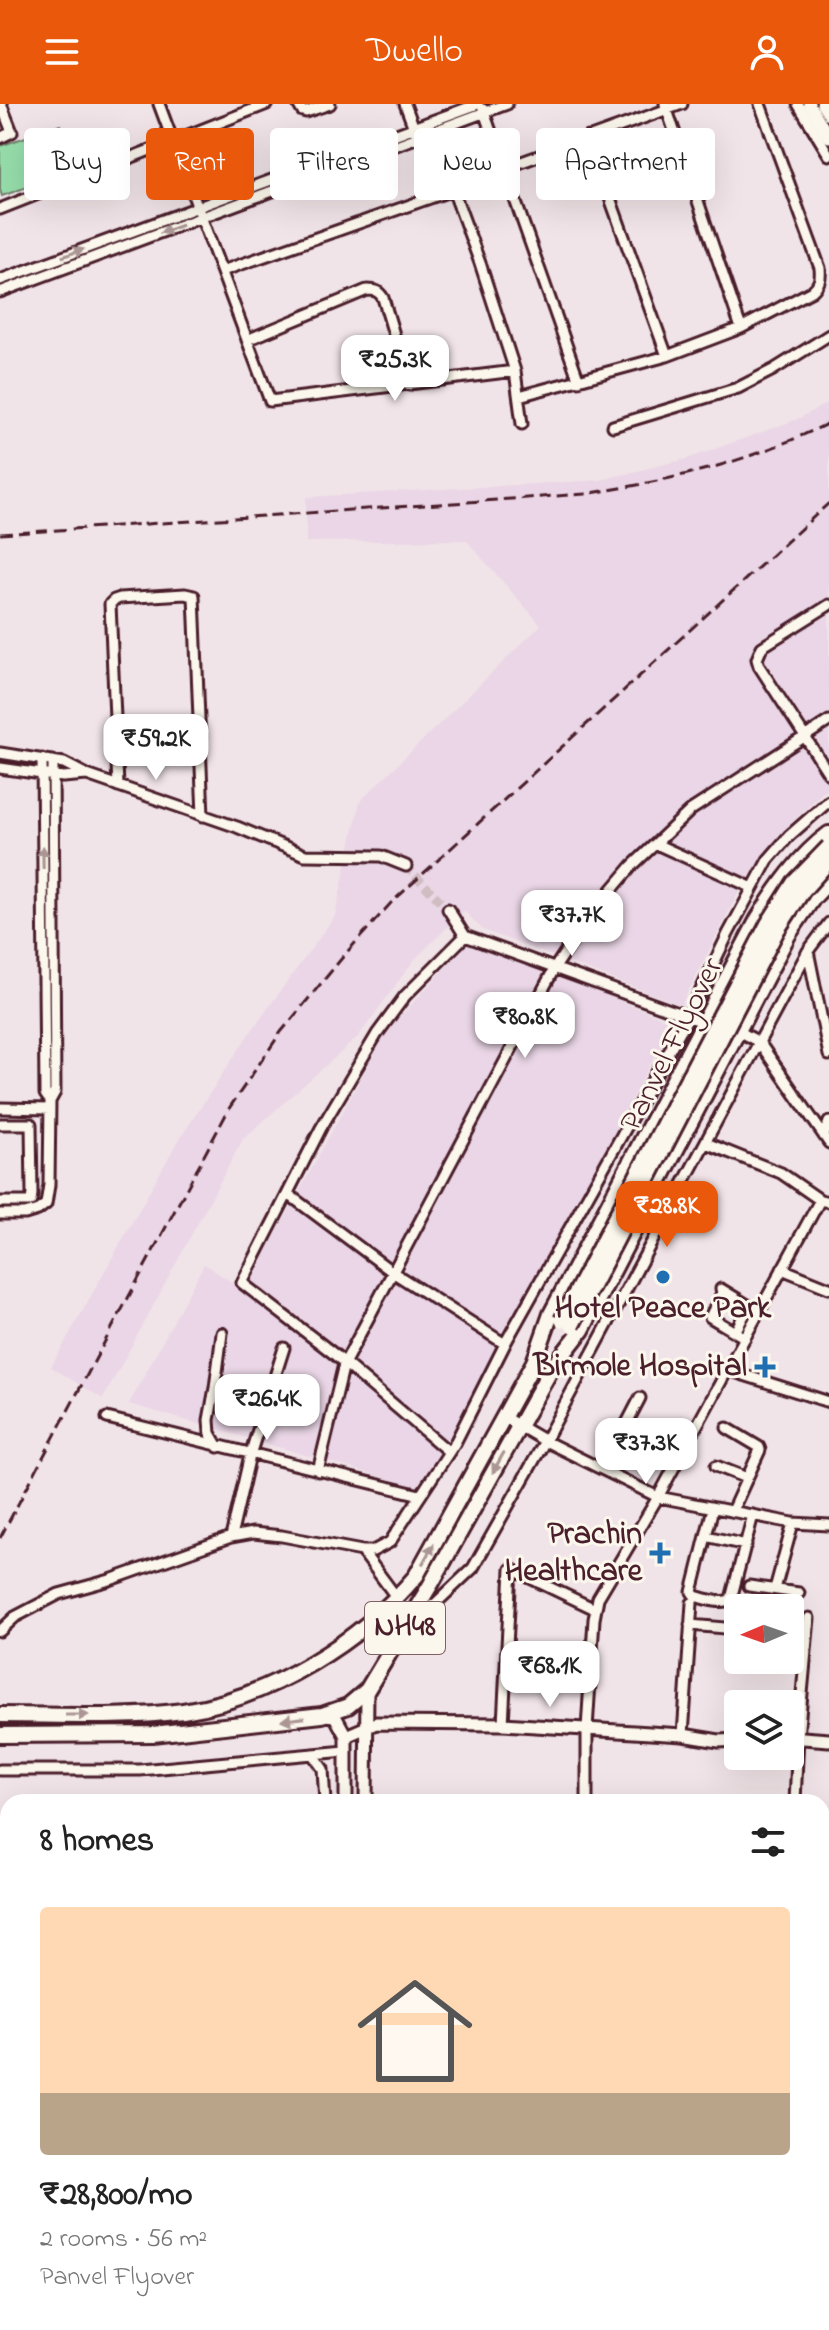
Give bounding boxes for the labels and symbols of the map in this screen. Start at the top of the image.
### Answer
one-way arrow [159,223,183,235]
one-way arrow [61,246,85,259]
pin: ₹25.3K [330,335,460,403]
pin: ₹59.2K [91,714,221,782]
one-way arrow [37,844,49,869]
pin: ₹37.7K [507,890,637,958]
street label: Panvel Flyover [609,950,737,1140]
pin: ₹80.8K [460,992,590,1060]
pin: ₹28.8K [602,1181,732,1249]
marker: Hotel Peace Park [654,1268,672,1286]
place label: Hotel Peace Park [555,1286,772,1333]
place label: Birmole Hospital [531,1344,747,1391]
marker: Birmole Hospital [754,1356,776,1378]
pin: ₹26.4K [202,1374,332,1442]
pin: ₹37.3K [581,1418,711,1486]
one-way arrow [492,1452,505,1475]
place label: Prachin Healthcare [505,1512,644,1596]
marker: Prachin Healthcare [649,1542,671,1564]
one-way arrow [421,1543,435,1565]
north arrow [724,1594,804,1674]
road number: NH48 [365,1602,445,1654]
pin: ₹68.1K [485,1641,615,1709]
one-way arrow [65,1708,90,1721]
one-way arrow [280,1712,305,1725]

